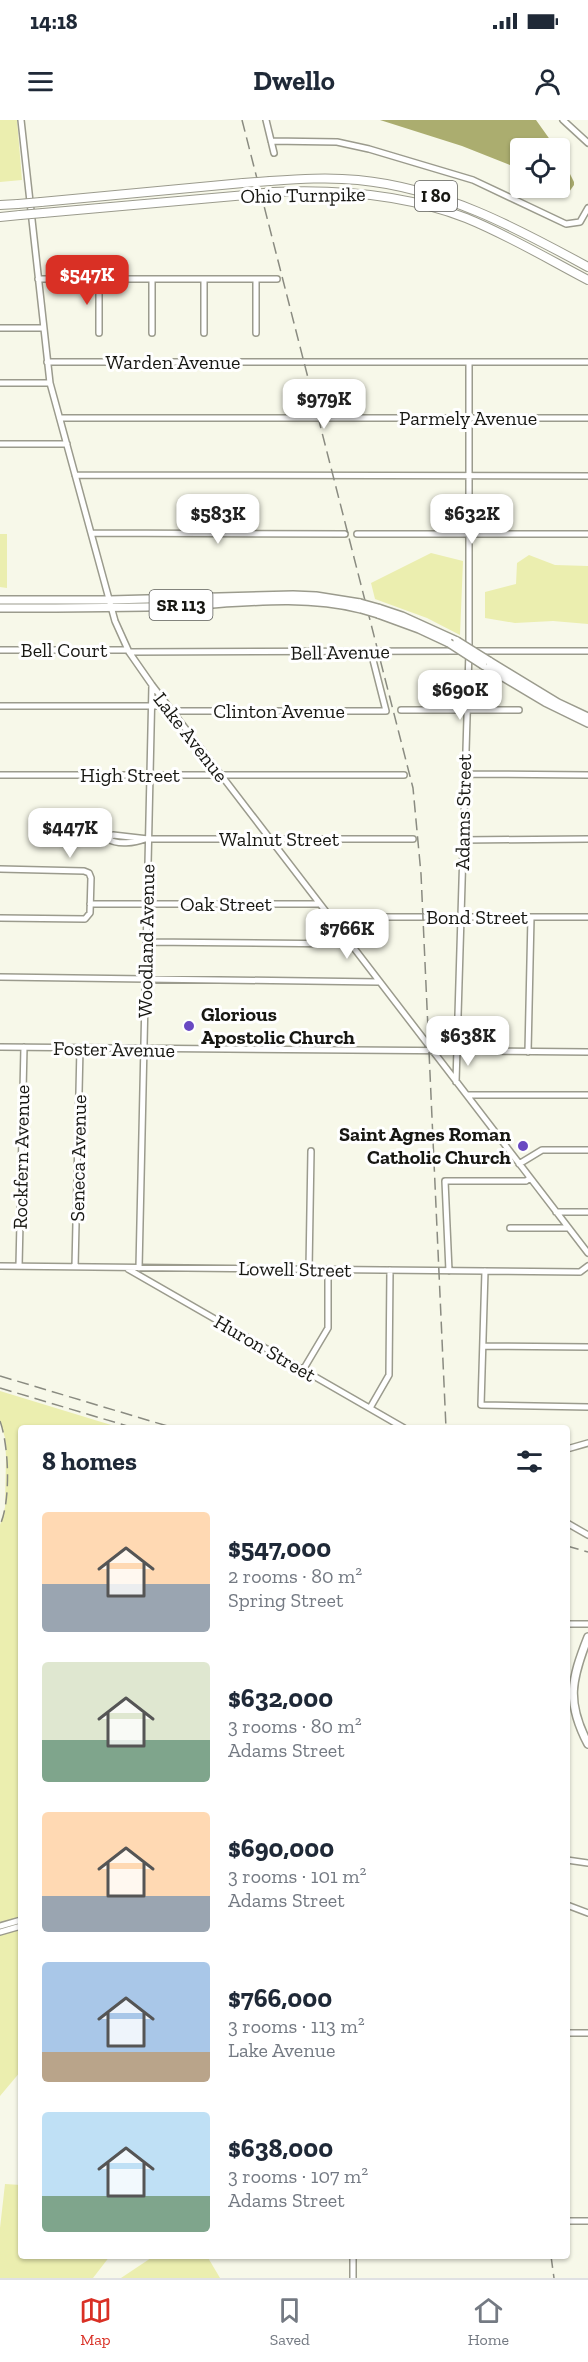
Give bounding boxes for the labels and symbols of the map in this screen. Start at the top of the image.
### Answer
road number: I 80 [415,181,457,211]
street label: Ohio Turnpike [240,182,366,208]
pin: $547K [45,255,129,306]
street label: Warden Avenue [106,350,241,374]
pin: $979K [282,379,366,430]
street label: Parmely Avenue [399,406,537,430]
pin: $583K [176,494,260,545]
pin: $632K [430,494,514,545]
road number: SR 113 [150,590,213,620]
street label: Bell Court [21,638,108,662]
street label: Bell Avenue [290,639,390,665]
pin: $690K [418,670,502,721]
street label: Lake Avenue [149,687,233,787]
street label: Clinton Avenue [213,699,345,723]
street label: Adams Street [450,753,476,871]
street label: High Street [80,763,181,787]
pin: $447K [28,808,112,859]
street label: Walnut Street [219,827,340,851]
street label: Woodland Avenue [133,864,159,1018]
street label: Oak Street [180,892,272,916]
street label: Bond Street [426,905,529,929]
pin: $766K [305,909,389,960]
place label: Glorious Apostolic Church [201,1002,355,1049]
pin: $638K [426,1016,510,1067]
marker: Glorious Apostolic Church [182,1019,196,1033]
street label: Foster Avenue [53,1036,175,1062]
street label: Rockfern Avenue [8,1084,34,1230]
street label: Seneca Avenue [65,1094,91,1222]
place label: Saint Agnes Roman Catholic Church [339,1122,511,1169]
marker: Saint Agnes Roman Catholic Church [516,1139,530,1153]
street label: Lowell Street [238,1256,352,1282]
street label: Huron Street [210,1309,321,1387]

